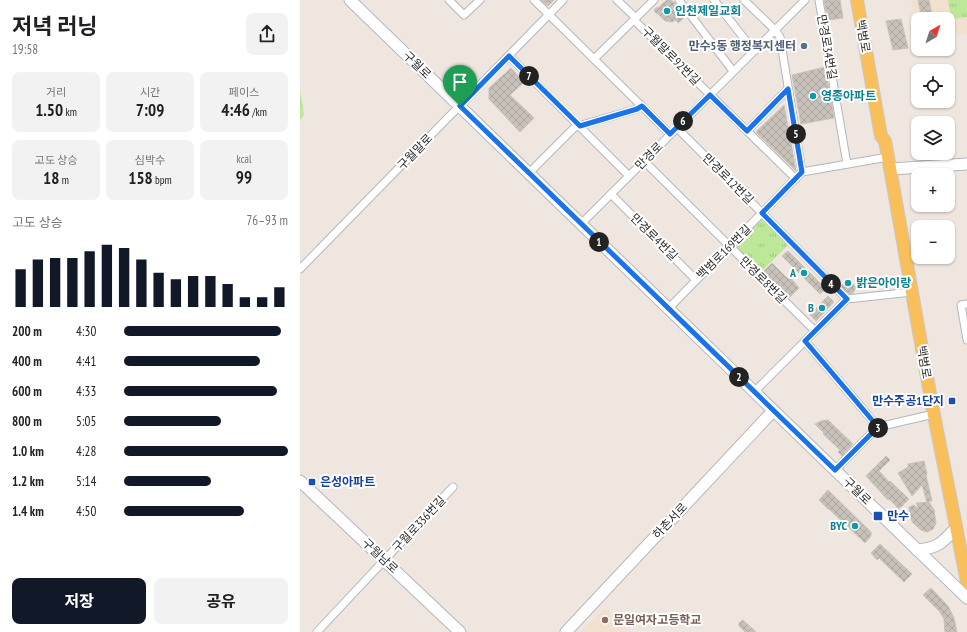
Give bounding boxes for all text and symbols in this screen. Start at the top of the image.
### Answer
place label: 인천제일교회 [675,3,741,18]
marker: 인천제일교회 [662,6,672,16]
text: 저녁 러닝 [12,12,97,40]
north arrow [911,12,955,56]
map controls [911,12,955,264]
button: share [246,13,288,55]
street label: 만경로34번길 [814,13,841,81]
street label: 백범로 [853,18,874,54]
street label: 구월말로92번길 [639,23,704,88]
place label: 만수5동 행정복지센터 [688,38,796,53]
text: 19:58 [12,41,38,58]
marker: 만수5동 행정복지센터 [799,41,809,51]
street label: 구월로 [400,48,434,82]
button: locate [911,64,955,108]
pin [443,65,477,106]
pin: 7 [519,66,539,86]
text: 7 [526,69,532,83]
icon: arrive [449,71,471,93]
text: 거리 [46,85,66,99]
text: 시간 [140,85,160,99]
text: 페이스 [229,85,259,99]
place label: 영종아파트 [821,88,876,103]
marker: 영종아파트 [808,91,818,101]
text: 1.50 [35,99,63,121]
text: 7:09 [136,99,164,121]
text: 4:46 [221,99,250,121]
text: km [63,105,77,119]
text: /km [250,105,267,119]
pin: 6 [673,111,693,131]
text: 6 [680,114,686,128]
button: layers [911,116,955,160]
pin: 5 [786,124,806,144]
text: 5 [793,127,799,141]
street label: 구월말로 [394,131,435,173]
street label: 만경로 [632,139,666,173]
street label: 만경로12번길 [700,150,757,207]
text: kcal [236,152,252,166]
text: 고도 상승 [35,153,77,167]
text: 심박수 [135,153,165,167]
text: 99 [236,166,252,188]
text: 18 [43,167,59,189]
text: 158 [128,167,153,189]
button: + [911,168,955,212]
text: m [59,173,69,187]
text: bpm [153,173,172,187]
street label: 만경로4번길 [628,210,681,263]
text: 76–93 m [246,212,288,229]
text: 고도 상승 [12,214,63,231]
button: − [911,220,955,264]
street label: 백범로169번길 [693,221,754,282]
pin: 1 [589,232,609,252]
text: 1 [596,235,602,249]
street label: 만경로8번길 [737,253,790,306]
place label: A [789,265,797,280]
marker: A [799,268,809,278]
pin: 4 [821,274,841,294]
place label: 밝은아이랑 [856,275,911,290]
text: 4 [828,277,834,291]
marker: 밝은아이랑 [843,278,853,288]
place label: B [808,300,814,315]
marker: B [817,303,827,313]
text: 200 m [12,323,42,340]
text: 4:30 [76,323,96,340]
street label: 백범로 [914,344,935,380]
text: 400 m [12,353,42,370]
text: 4:41 [76,353,96,370]
pin: 2 [729,367,749,387]
text: 2 [736,370,742,384]
text: 600 m [12,383,42,400]
text: 4:33 [76,383,96,400]
place label: 만수주공1단지 [872,393,944,408]
marker: 만수주공1단지 [947,396,957,406]
text: 800 m [12,413,42,430]
text: 5:05 [76,413,96,430]
pin: 3 [868,418,888,438]
text: 3 [875,421,881,435]
text: 1.0 km [12,443,44,460]
text: 4:28 [76,443,96,460]
text: 1.2 km [12,473,44,490]
text: 5:14 [76,473,96,490]
place label: 은성아파트 [320,474,375,489]
street label: 구월로 [840,474,874,508]
marker: 은성아파트 [307,477,317,487]
street label: 구월로336번길 [389,492,448,555]
street label: 하촌서로 [649,499,690,542]
text: 1.4 km [12,503,44,520]
text: 4:50 [76,503,96,520]
place label: 만수 [887,508,909,523]
marker: 만수 [872,510,884,522]
place label: BYC [830,518,848,533]
marker: BYC [850,521,860,531]
street label: 구월남로 [359,535,402,576]
button: 저장 [12,578,146,624]
button: 공유 [154,578,288,624]
place label: 문일여자고등학교 [613,612,701,627]
marker: 문일여자고등학교 [600,615,610,625]

